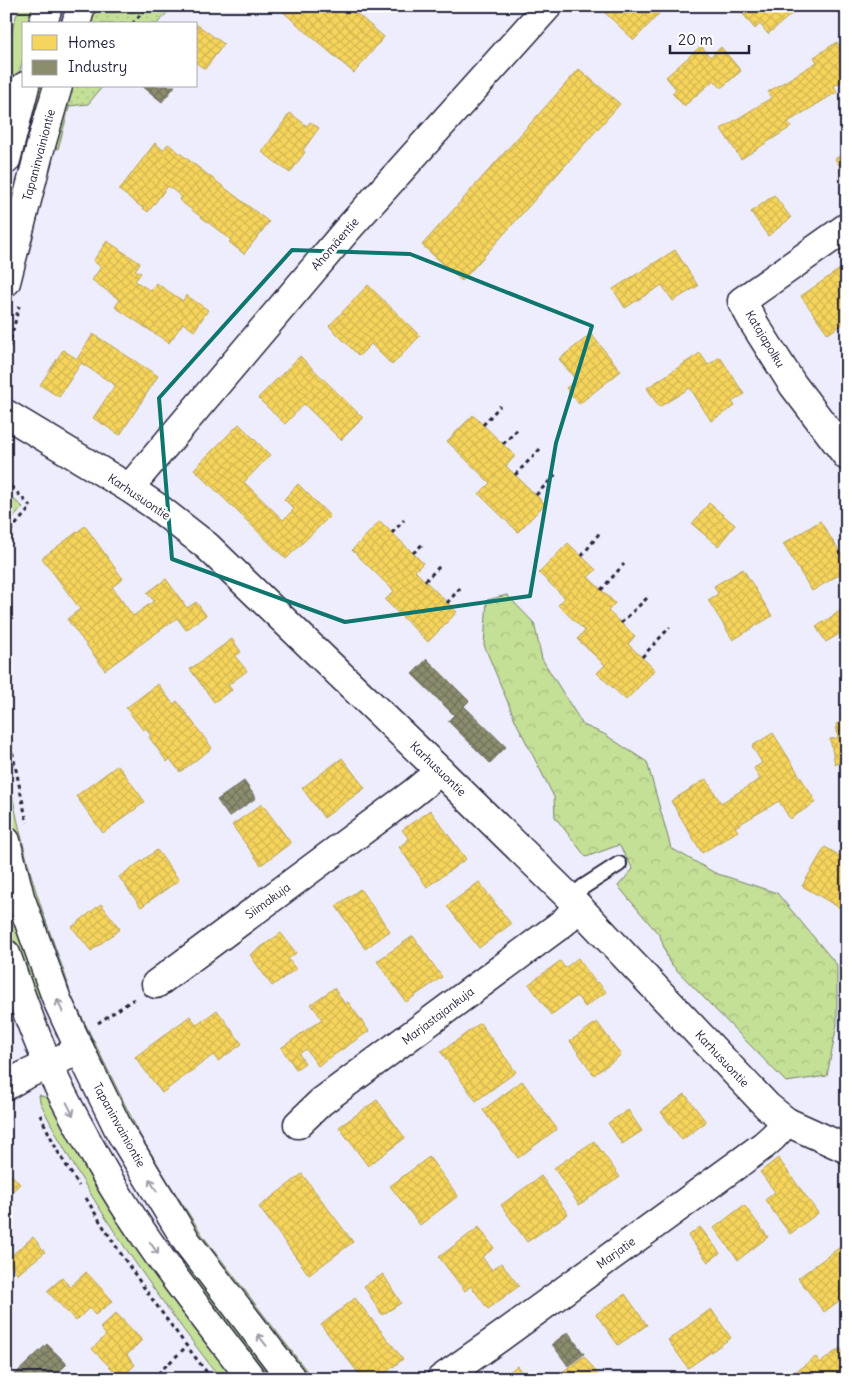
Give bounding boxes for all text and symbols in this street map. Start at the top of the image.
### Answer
legend [22,22,198,88]
scale bar [670,22,749,54]
text: 20 m [678,30,713,49]
text: Homes [68,33,115,52]
text: Industry [68,57,127,76]
street label: Tapaninvainiontie [19,107,58,202]
street label: Ahomäentie [308,214,362,273]
street label: Katajapolku [743,307,788,370]
street label: Karhusuontie [105,470,173,523]
street label: Karhusuontie [407,738,470,799]
street label: Siimakuja [242,879,293,922]
street label: Marjastajankuja [399,984,477,1048]
one-way arrow [55,999,64,1014]
street label: Karhusuontie [692,1027,752,1090]
street label: Tapaninvainiontie [90,1080,149,1170]
one-way arrow [66,1101,76,1116]
one-way arrow [147,1179,157,1193]
street label: Marjatie [593,1234,638,1272]
one-way arrow [149,1241,159,1255]
one-way arrow [257,1334,268,1347]

